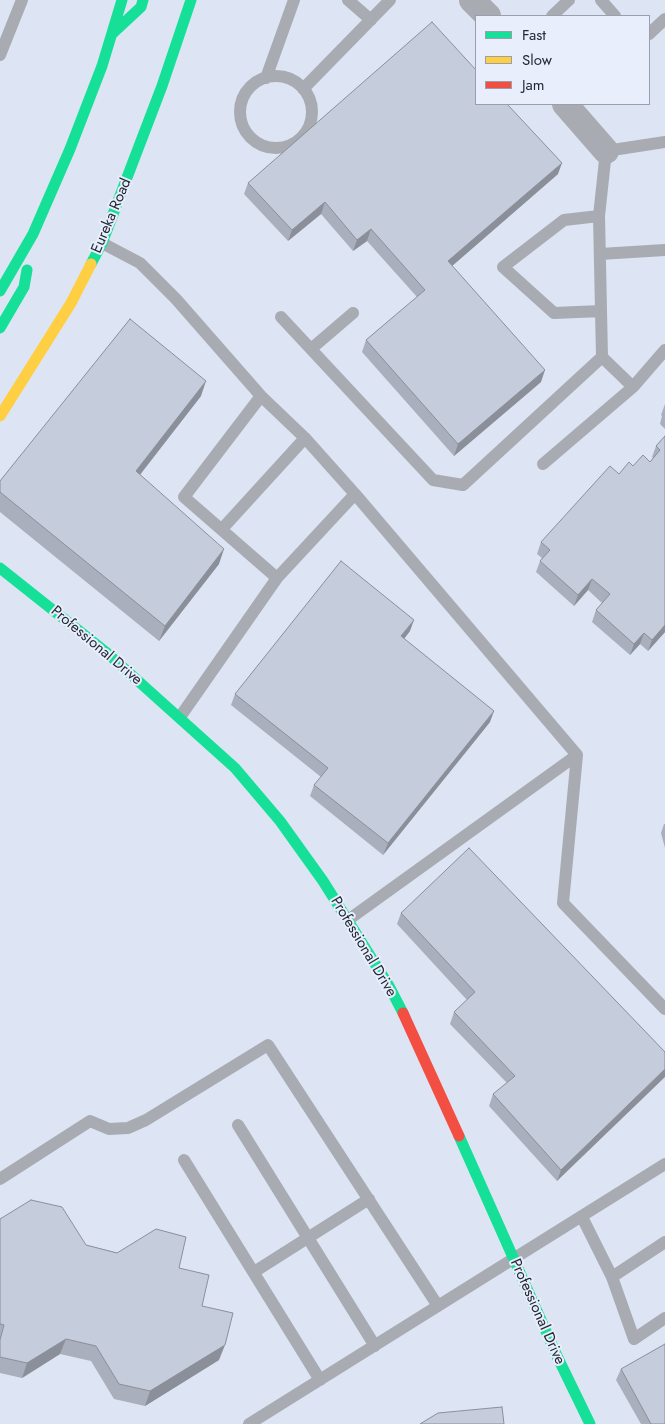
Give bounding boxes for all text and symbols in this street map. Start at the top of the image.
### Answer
legend [475,15,650,105]
text: Fast [522,24,546,46]
text: Slow [522,49,552,71]
text: Jam [522,74,545,96]
street label: Eureka Road [88,176,136,256]
street label: Professional Drive [47,603,145,689]
street label: Professional Drive [326,894,400,1000]
street label: Professional Drive [506,1256,568,1368]

